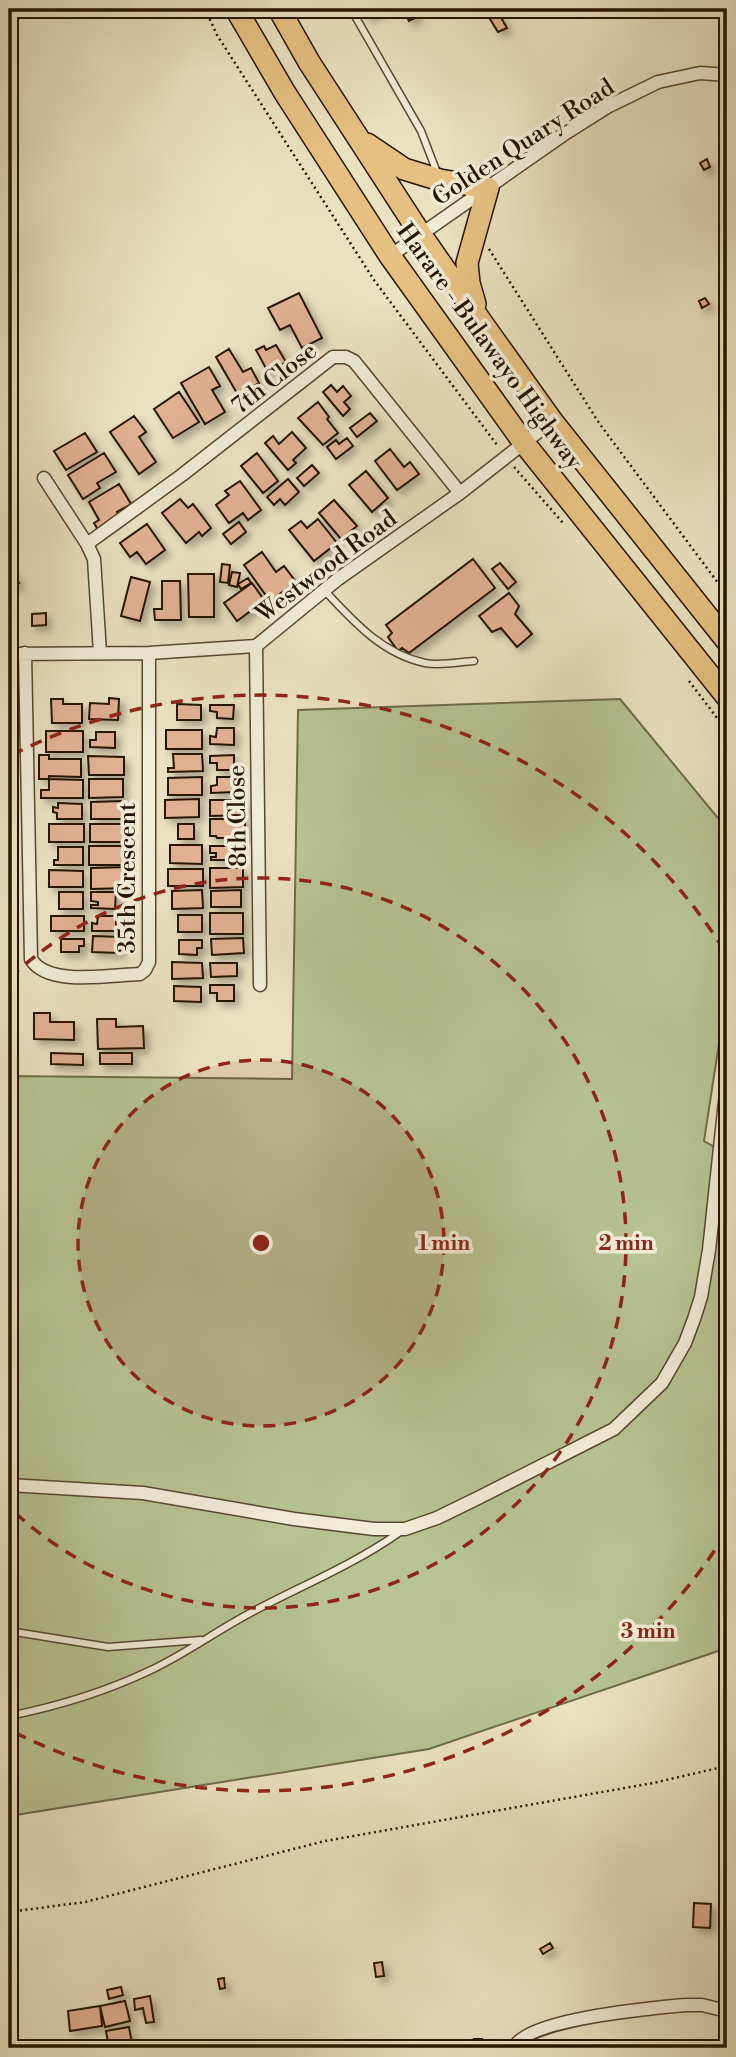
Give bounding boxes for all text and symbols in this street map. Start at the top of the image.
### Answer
street label: Golden Quary Road [427,73,621,213]
street label: Harare - Bulawayo Highway [390,217,589,476]
street label: 7th Close [226,336,323,421]
street label: Westwood Road [249,504,403,630]
street label: 8th Close [222,764,254,867]
street label: 35th Crescent [113,802,143,953]
centre of rings [249,1231,273,1255]
text: 1 min [418,1231,470,1257]
text: 2 min [598,1231,654,1257]
text: 3 min [621,1619,675,1645]

